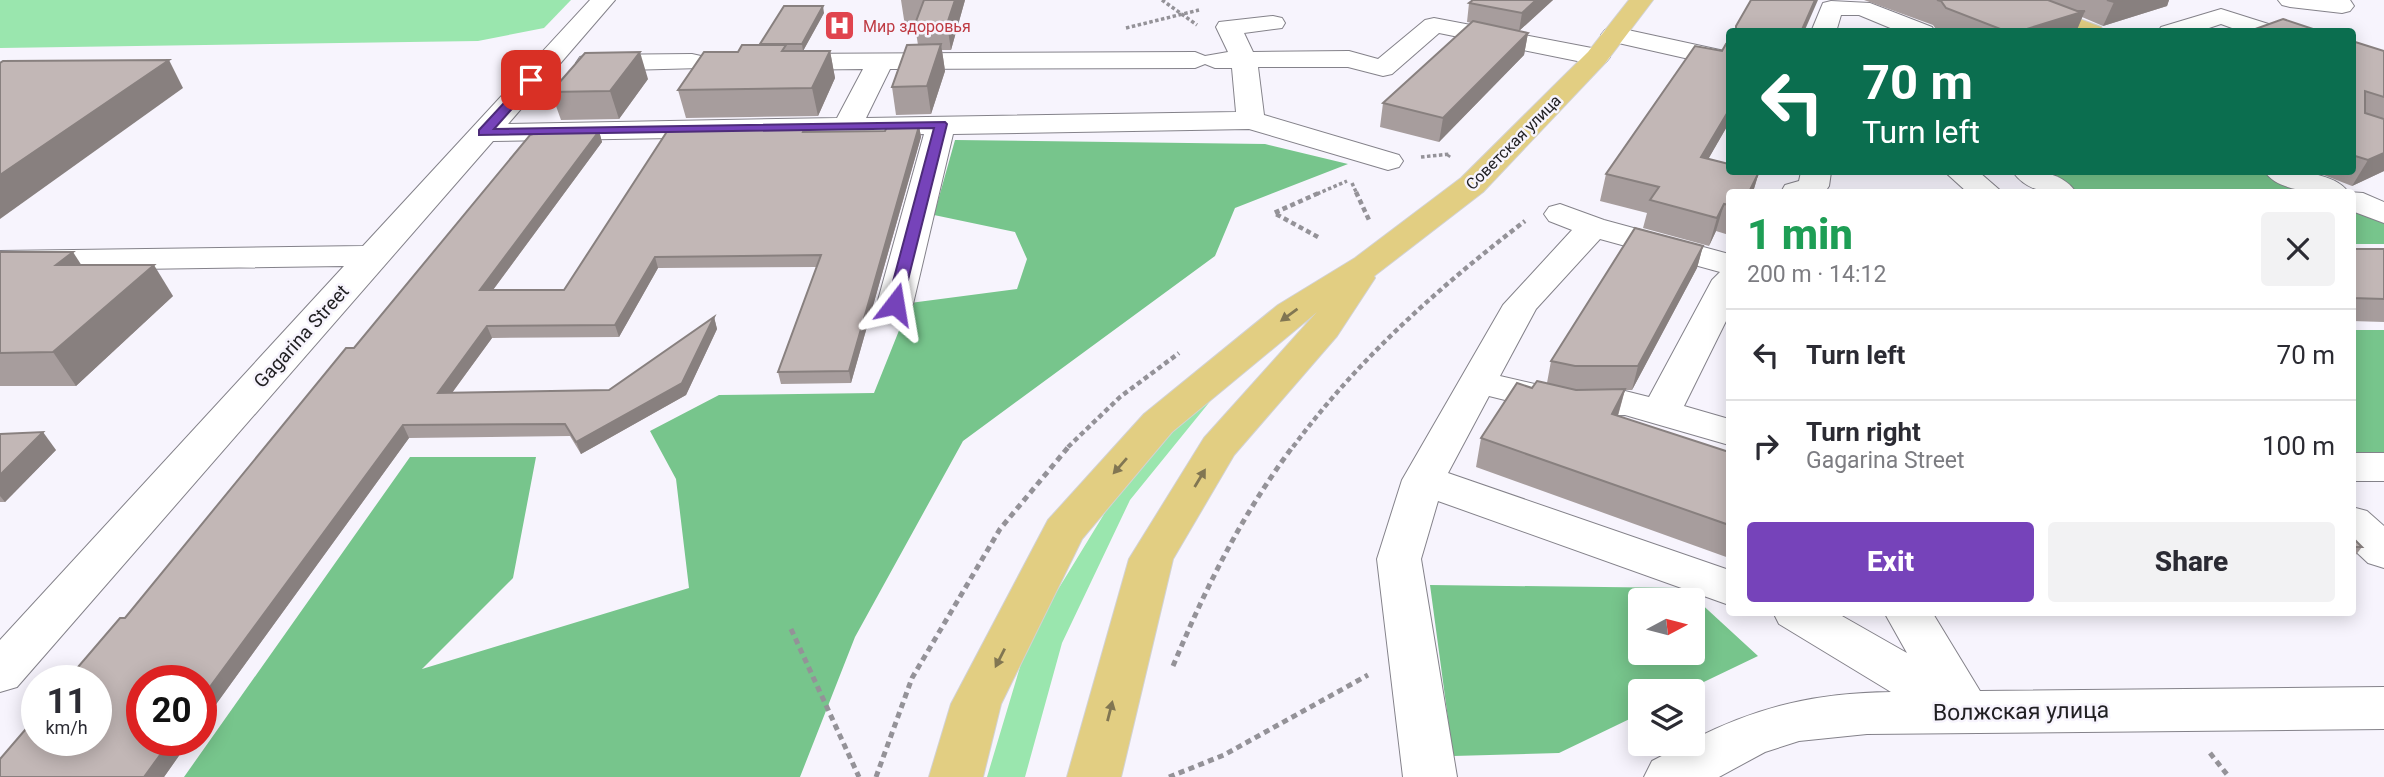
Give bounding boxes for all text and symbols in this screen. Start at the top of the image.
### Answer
hospital icon: Мир здоровья [823,9,857,43]
place label: Мир здоровья [863,17,971,36]
pin [501,50,561,110]
text: 70 m [1862,54,1973,111]
icon: left [1747,56,1838,147]
icon: arrive [512,61,550,99]
street label: Советская улица [1462,91,1565,194]
text: Turn left [1862,113,1980,151]
text: 1 min [1747,210,1853,259]
button: close [2261,212,2335,286]
text: 200 m · 14:12 [1747,261,1886,288]
position arrow [858,267,932,341]
street label: Gagarina Street [249,280,354,393]
one-way arrow [1281,308,1299,323]
icon: left [1747,336,1785,374]
text: Turn left [1806,340,1905,370]
text: 70 m [2277,340,2335,370]
text: Turn right [1806,417,1921,447]
icon: right [1747,427,1785,465]
text: 100 m [2262,431,2335,461]
text: Gagarina Street [1806,447,1965,474]
one-way arrow [1113,458,1128,475]
one-way arrow [1193,468,1206,487]
button: Exit [1747,522,2034,602]
button: Share [2048,522,2335,602]
north arrow [1628,588,1704,665]
map controls [1628,588,1705,756]
one-way arrow [994,648,1006,668]
speed limit sign: 20 [126,665,217,756]
button: layers [1628,679,1705,756]
text: 11 [46,681,87,722]
street label: Волжская улица [1933,696,2109,727]
one-way arrow [1105,700,1116,722]
text: km/h [45,717,88,738]

